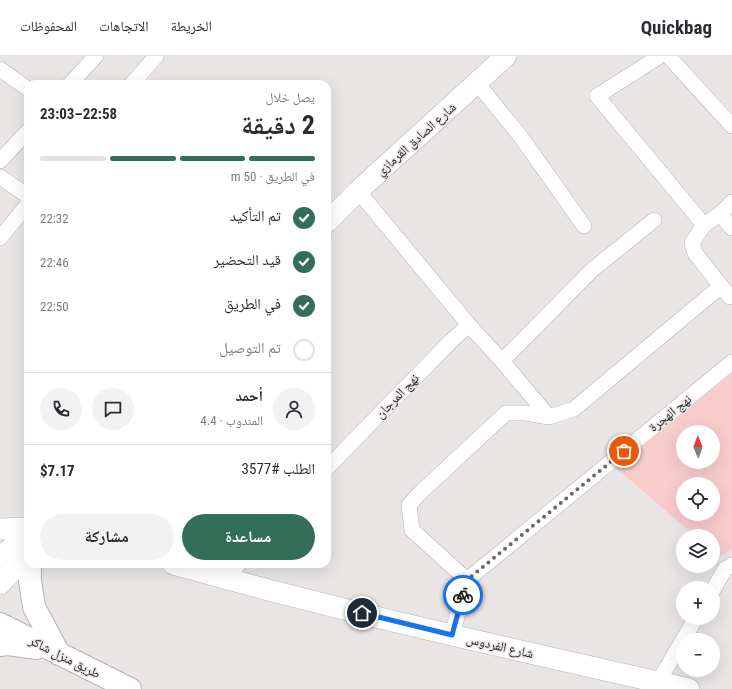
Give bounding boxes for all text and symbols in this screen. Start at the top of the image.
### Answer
text: Quickbag [641,16,712,39]
text: المحفوظات [20,18,77,34]
text: الاتجاهات [99,18,149,34]
text: الخريطة [171,18,212,34]
text: يصل خلال [266,90,315,105]
street label: شارع الصادق القرمازي [373,99,461,181]
text: 22:58–23:03 [40,105,117,123]
text: 2 دقيقة [241,110,315,140]
text: في الطريق · 50 m [231,169,315,184]
text: تم التأكيد [230,207,281,225]
icon: check [293,207,315,229]
text: 22:32 [40,211,69,226]
text: قيد التحضير [213,251,281,269]
icon: check [293,251,315,273]
text: 22:46 [40,255,69,270]
text: في الطريق [224,295,281,313]
icon: check [293,295,315,317]
text: 22:50 [40,299,69,314]
text: تم التوصيل [219,339,281,357]
street label: نهج المرجان [372,371,423,423]
text: أحمد [236,387,263,405]
button: phone [40,388,82,430]
button: chat [92,388,134,430]
button: person [273,388,315,430]
street label: نهج الهجرة [646,391,695,436]
text: المندوب · 4.4 [200,413,263,428]
north arrow [676,425,720,469]
map controls [676,425,720,677]
pin [607,434,641,468]
icon: bag [613,440,635,462]
text: الطلب #3577 [242,460,315,478]
text: $7.17 [40,462,75,480]
button: locate [676,477,720,521]
button: مشاركة [40,514,174,560]
button: مساعدة [182,514,315,560]
button: layers [676,529,720,573]
courier [443,575,483,615]
button: + [676,581,720,625]
icon: bike [452,584,474,606]
pin [345,596,379,630]
icon: home [351,602,373,624]
street label: شارع الفردوس [465,631,535,663]
street label: طريق منزل شاكر [26,632,103,682]
button: − [676,633,720,677]

